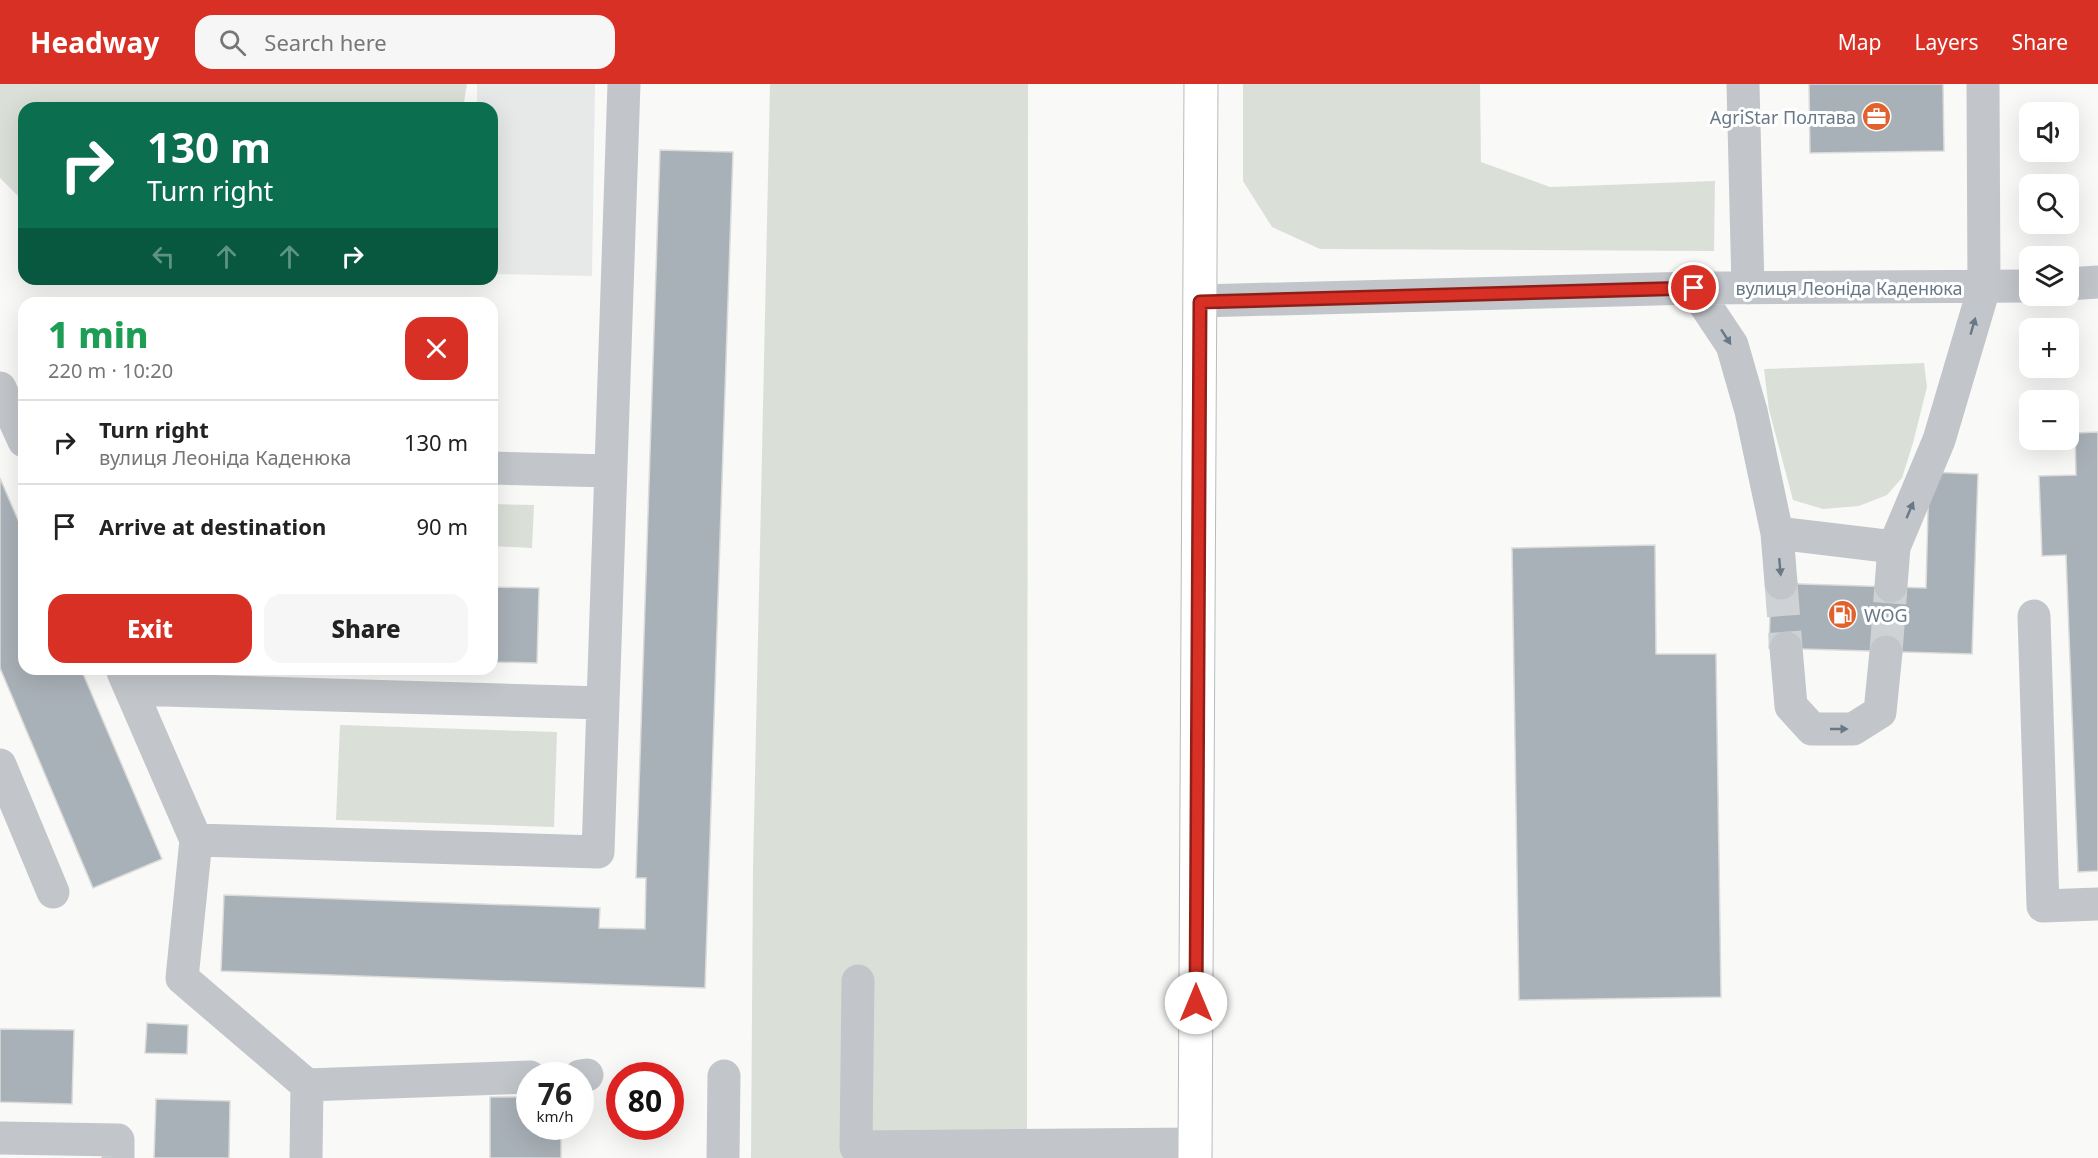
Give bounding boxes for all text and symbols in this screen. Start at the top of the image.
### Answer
search box [195,15,615,69]
text: Headway [30,23,159,61]
icon: search [216,26,249,59]
text: Search here [264,27,387,57]
text: Map [1838,28,1882,56]
text: Layers [1915,28,1979,56]
text: Share [2012,28,2068,56]
office icon: AgriStar Полтава [1861,101,1893,133]
map controls [2019,102,2079,450]
button: sound [2019,102,2079,162]
place label: AgriStar Полтава [1710,105,1856,129]
text: 130 m [147,118,271,175]
icon: right [48,126,126,204]
text: Turn right [147,172,273,209]
button: search [2019,174,2079,234]
icon: left [147,240,180,273]
icon: ahead [210,240,243,273]
icon: ahead [273,240,306,273]
icon: right [336,240,369,273]
button: layers [2019,246,2079,306]
pin [1668,262,1719,313]
icon: arrive [1677,271,1710,304]
street label: вулиця Леоніда Каденюка [1735,276,1963,300]
text: 1 min [48,310,149,359]
button: close [405,317,468,380]
one-way arrow [1969,317,1978,335]
button: + [2019,318,2079,378]
one-way arrow [1720,329,1731,345]
text: 220 m · 10:20 [48,357,173,384]
button: − [2019,390,2079,450]
text: Turn right [99,414,209,444]
icon: right [48,426,81,459]
text: 130 m [404,427,468,457]
text: вулиця Леоніда Каденюка [99,444,351,471]
one-way arrow [1906,501,1915,519]
icon: arrive [48,510,81,543]
text: Arrive at destination [99,511,326,541]
text: 90 m [417,511,468,541]
one-way arrow [1775,557,1785,576]
button: Exit [48,594,252,663]
button: Share [264,594,468,663]
fuel station icon: WOG [1827,599,1859,631]
place label: WOG [1864,603,1908,627]
one-way arrow [1830,724,1849,734]
position arrow [1164,971,1228,1035]
speed limit sign: 80 [606,1062,684,1140]
text: 76 [538,1073,572,1114]
text: km/h [537,1106,573,1126]

